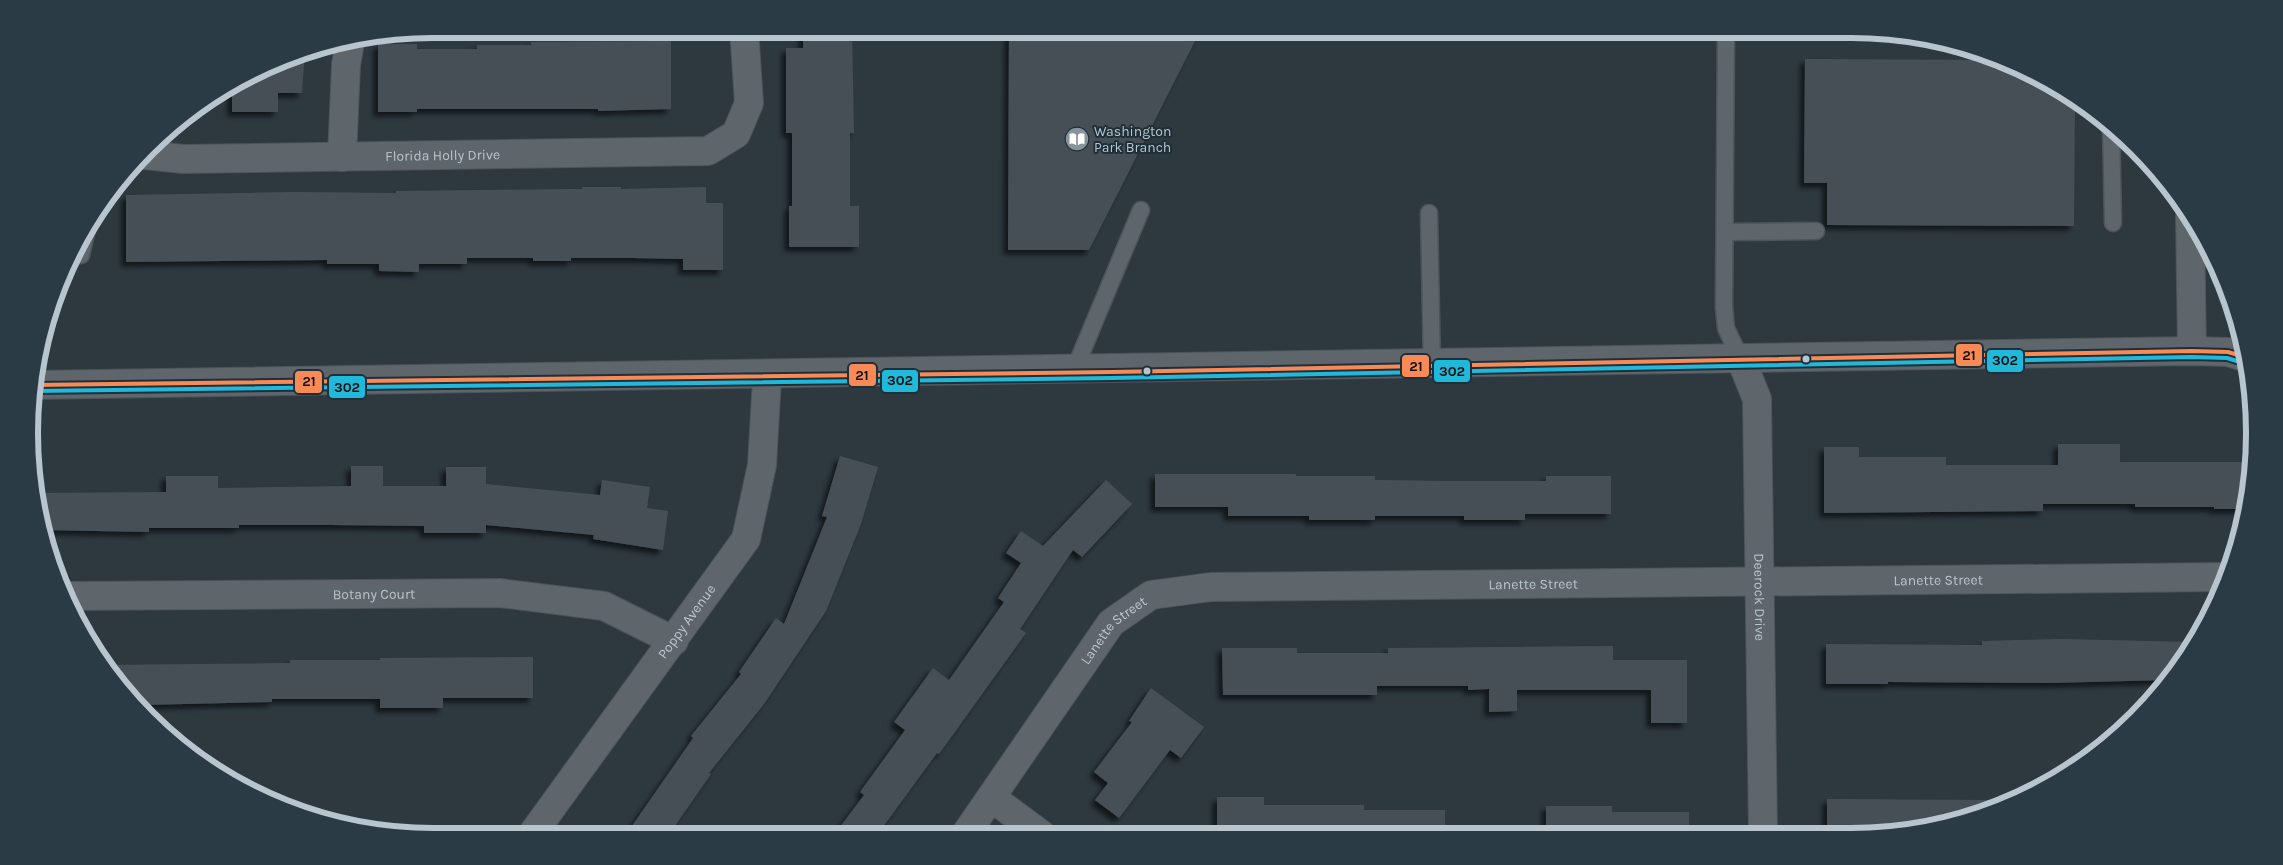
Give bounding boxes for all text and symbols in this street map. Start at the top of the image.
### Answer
place label: Washington Park Branch [1094,123,1171,156]
library icon: Washington Park Branch [1064,126,1090,152]
street label: Florida Holly Drive [385,146,500,164]
line badge: 21 [1955,343,1983,367]
text: 21 [1962,347,1976,364]
line badge: 302 [1986,349,2024,373]
text: 302 [1992,352,2018,369]
line badge: 21 [1401,354,1430,378]
unlabelled marker [1801,354,1811,364]
text: 21 [1409,358,1423,375]
line badge: 302 [1433,359,1471,383]
line badge: 21 [848,363,877,387]
text: 302 [1439,363,1465,380]
unlabelled marker [1142,366,1152,376]
text: 21 [855,367,869,384]
line badge: 302 [881,369,919,393]
line badge: 21 [294,370,323,394]
text: 302 [887,372,913,389]
text: 21 [302,373,316,390]
line badge: 302 [328,375,366,399]
text: 302 [334,379,360,396]
street label: Deerock Drive [1751,553,1769,641]
street label: Lanette Street [1893,571,1983,589]
street label: Lanette Street [1488,575,1578,593]
street label: Poppy Avenue [654,581,719,662]
street label: Botany Court [333,585,415,603]
street label: Lanette Street [1077,592,1150,667]

